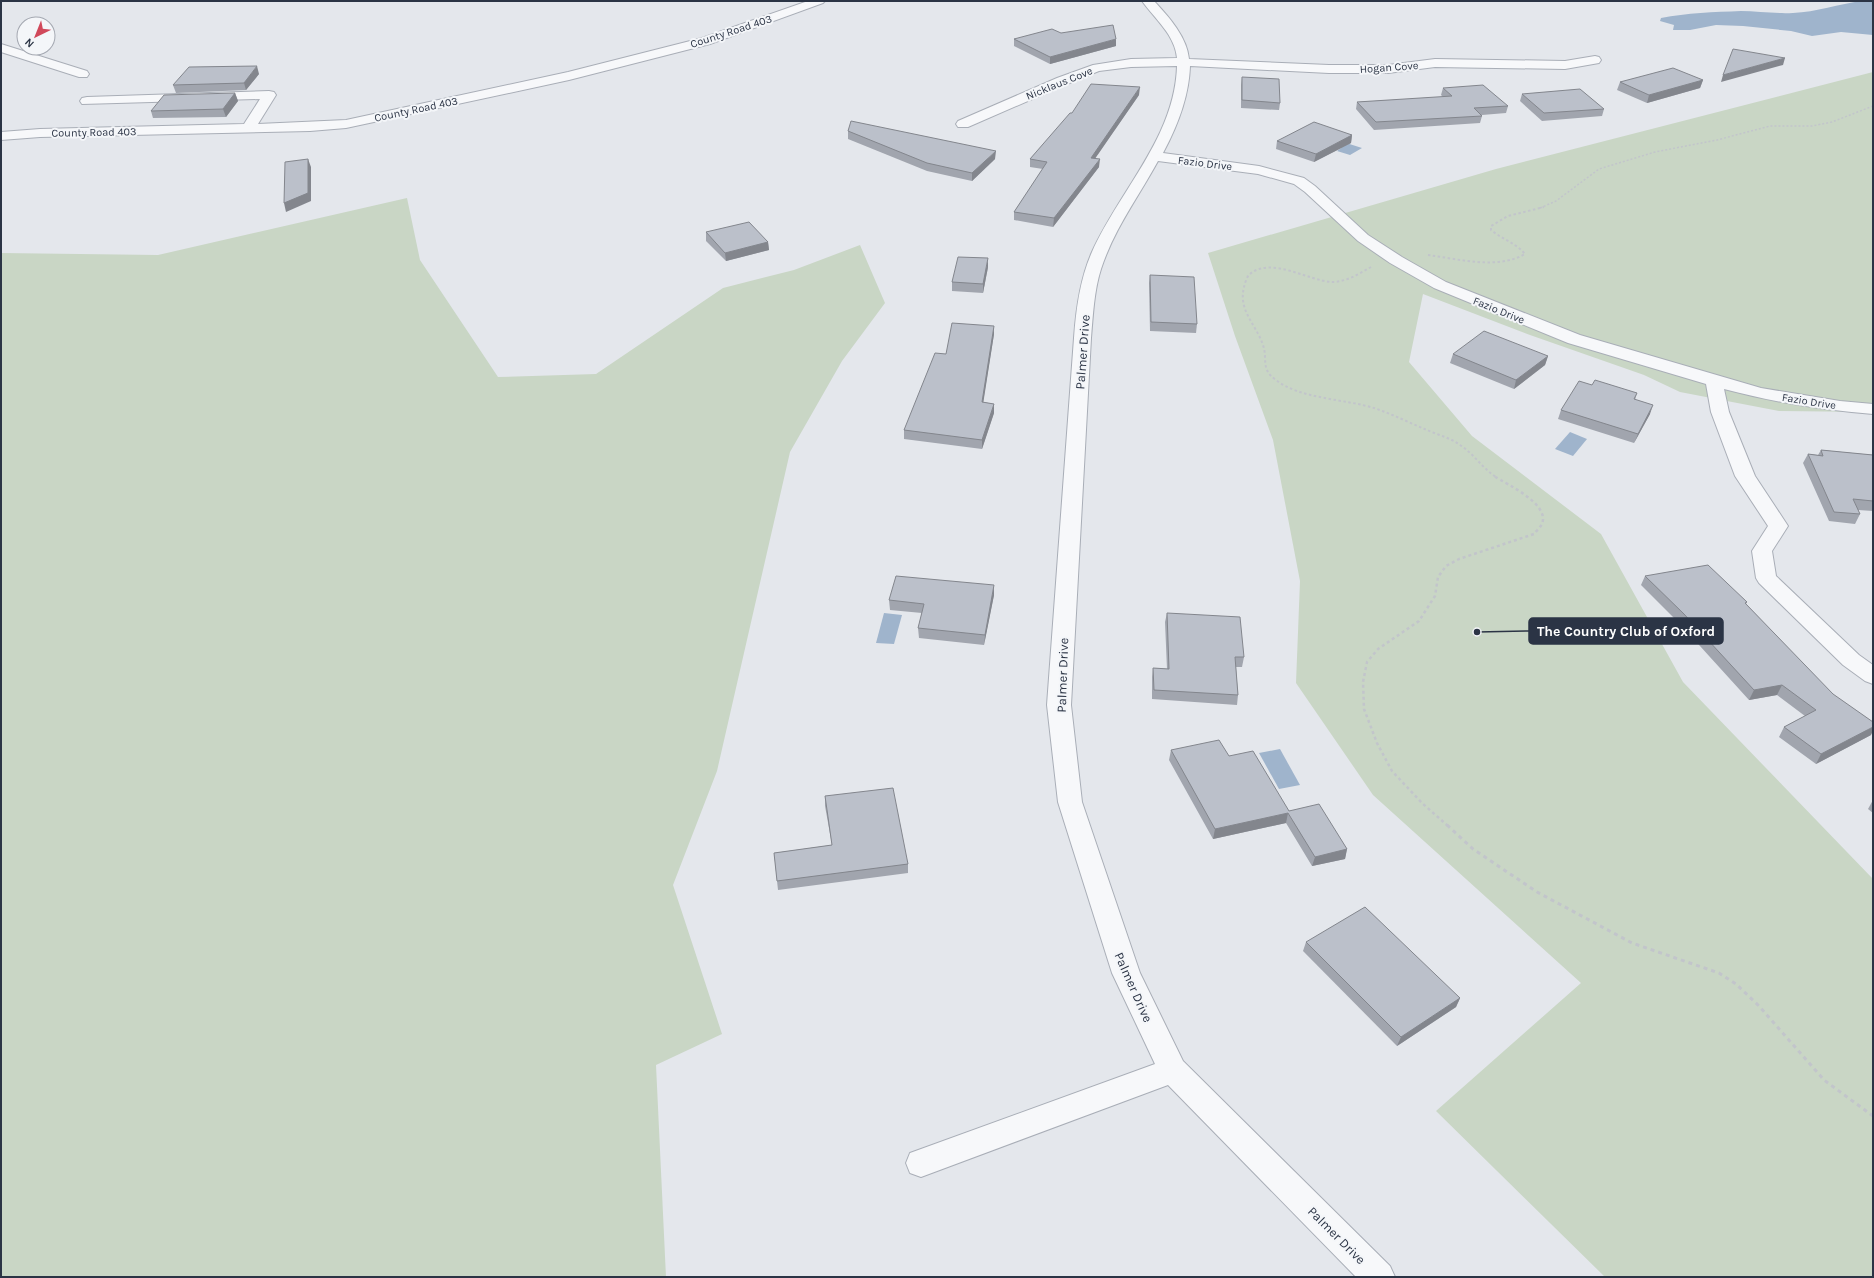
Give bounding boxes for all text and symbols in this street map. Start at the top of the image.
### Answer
street label: County Road 403 [689,12,774,51]
north arrow [16,16,56,56]
text: N [22,36,37,50]
street label: Hogan Cove [1359,59,1419,76]
street label: Nicklaus Cove [1024,64,1095,103]
street label: County Road 403 [373,94,459,125]
street label: County Road 403 [51,125,137,140]
street label: Fazio Drive [1177,154,1233,173]
street label: Fazio Drive [1471,294,1527,327]
street label: Palmer Drive [1072,314,1093,390]
street label: Fazio Drive [1781,391,1837,412]
callout: The Country Club of Oxford [1529,618,1723,644]
text: The Country Club of Oxford [1537,623,1715,640]
street label: Palmer Drive [1054,637,1071,713]
street label: Palmer Drive [1111,950,1156,1025]
street label: Palmer Drive [1305,1204,1369,1267]

